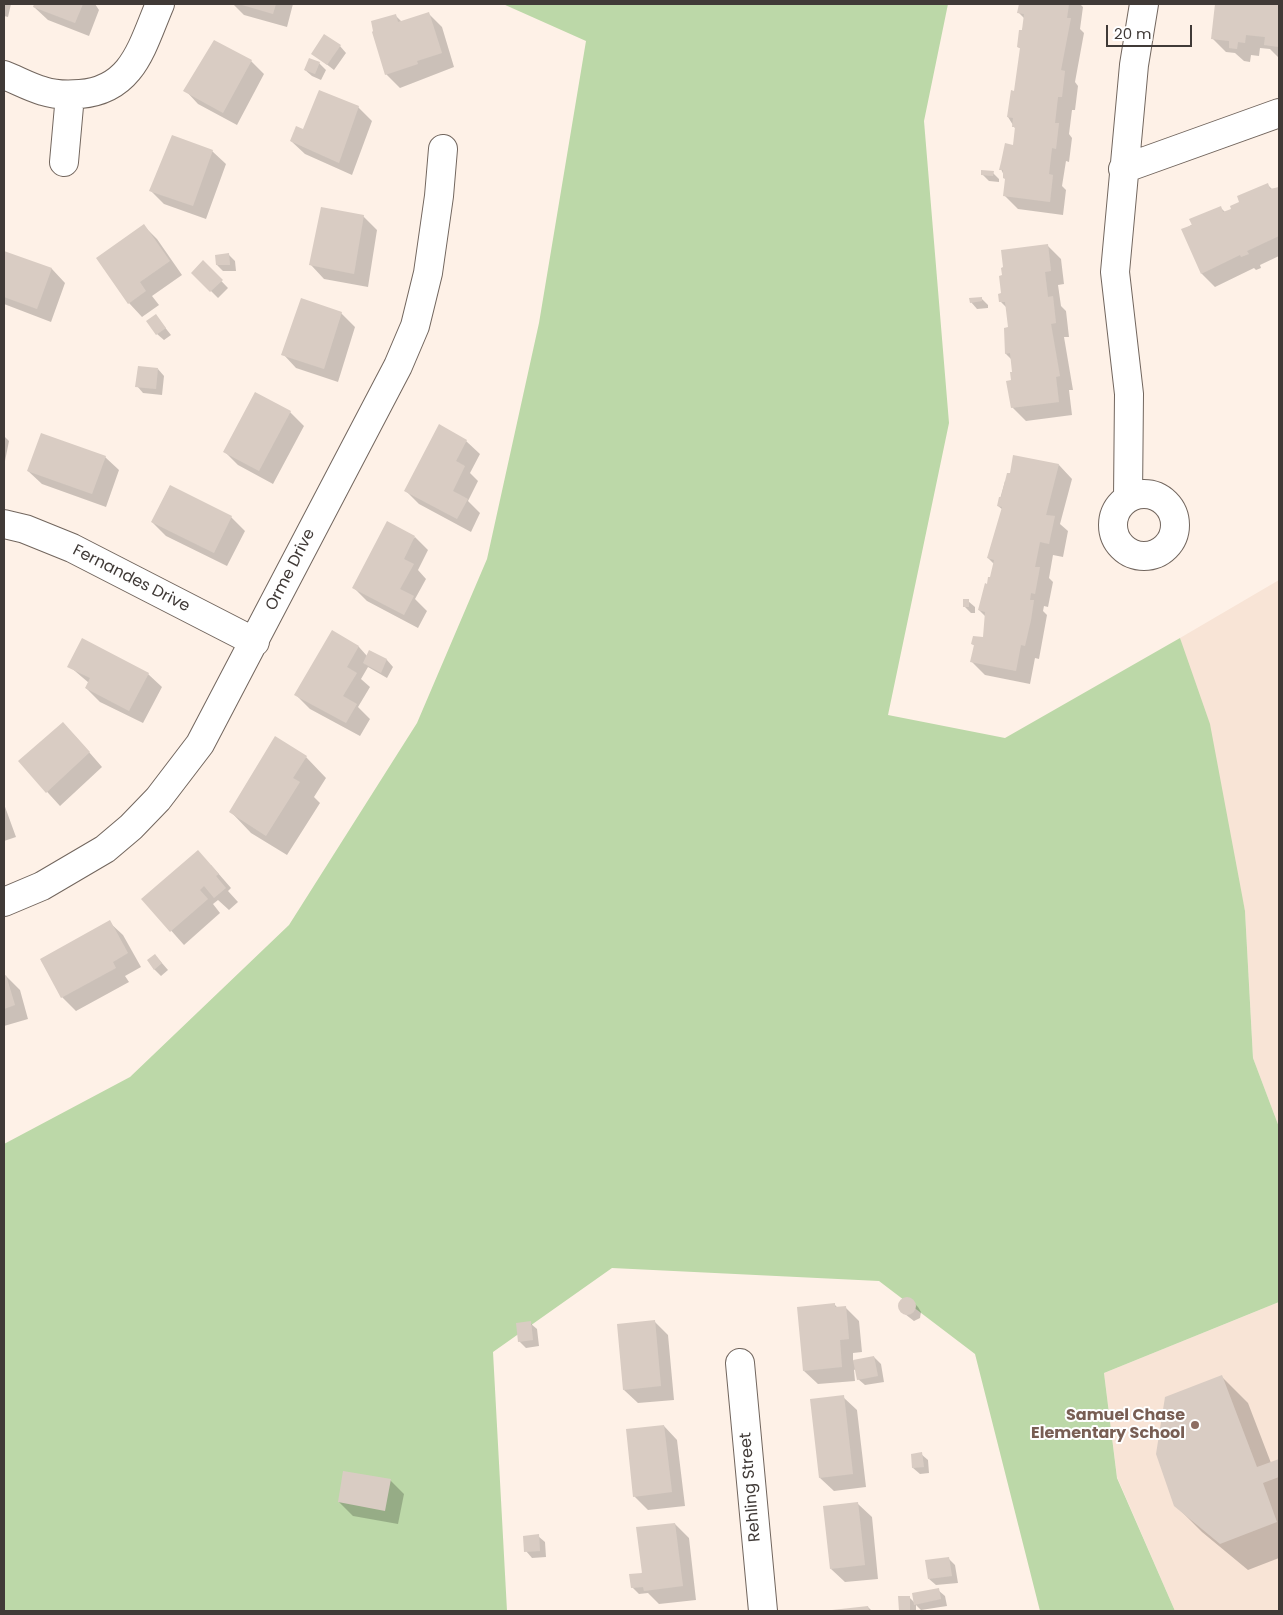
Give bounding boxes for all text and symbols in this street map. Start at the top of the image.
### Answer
scale bar [1108,15,1194,47]
text: 20 m [1114,23,1152,44]
street label: Orme Drive [262,526,320,614]
street label: Fernandes Drive [69,541,193,617]
place label: Samuel Chase Elementary School [1031,1406,1185,1444]
marker: Samuel Chase Elementary School [1189,1419,1201,1431]
street label: Rehling Street [737,1431,765,1543]

